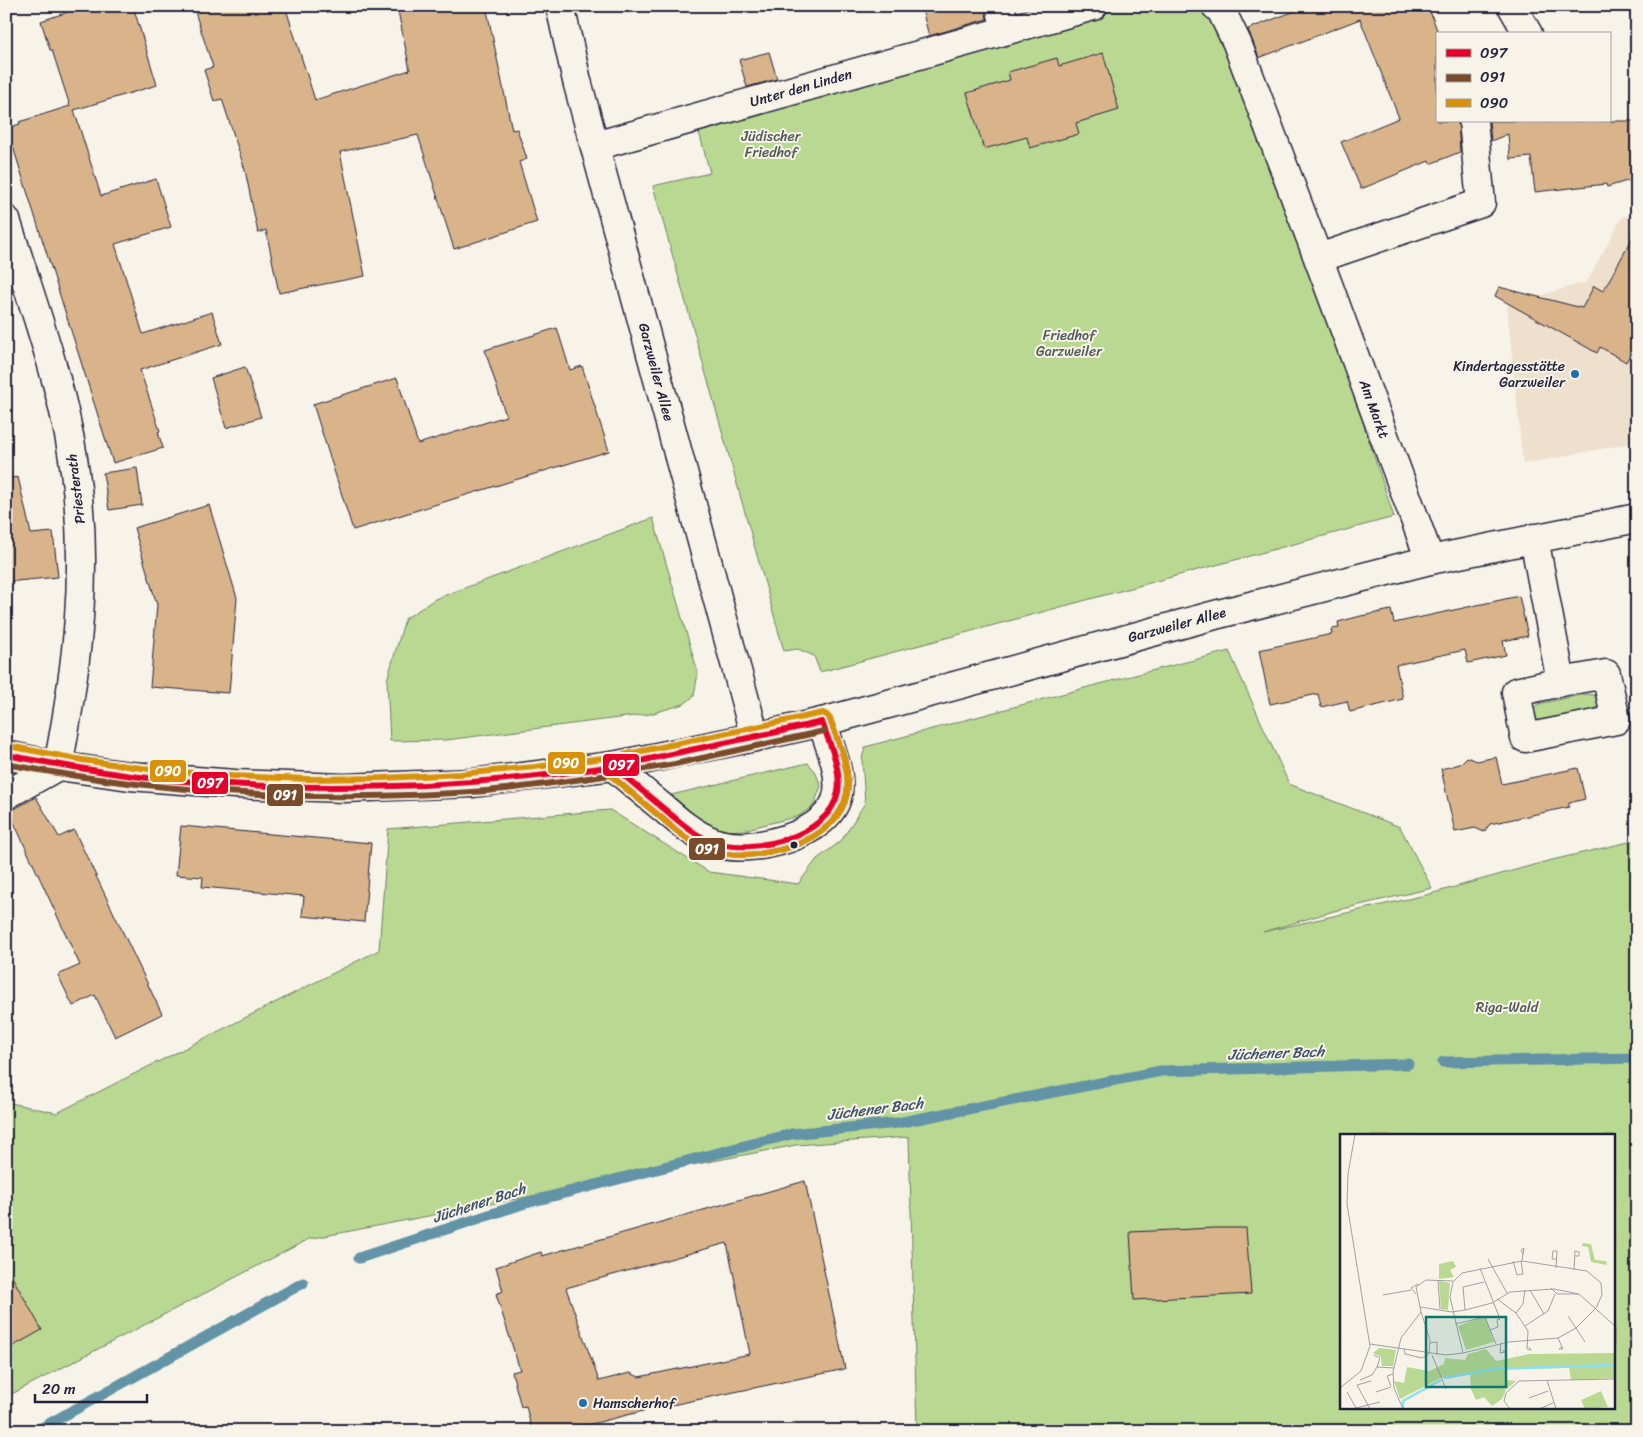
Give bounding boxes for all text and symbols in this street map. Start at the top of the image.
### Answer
legend [1436,32,1610,122]
text: 097 [1480,40,1509,66]
street label: Unter den Linden [747,61,855,115]
text: 091 [1480,64,1505,90]
text: 090 [1480,90,1508,116]
park label: Jüdischer Friedhof [740,124,802,165]
street label: Garzweiler Allee [631,320,681,424]
park label: Friedhof Garzweiler [1036,323,1103,364]
place label: Kindertagesstätte Garzweiler [1453,354,1566,395]
marker: Kindertagesstätte Garzweiler [1569,368,1581,380]
street label: Am Markt [1351,375,1396,442]
street label: Priesterath [59,453,93,525]
street label: Garzweiler Allee [1125,600,1229,650]
line badge: 090 [547,751,586,775]
text: 090 [553,751,579,776]
line badge: 097 [602,753,640,777]
text: 097 [608,753,635,778]
line badge: 090 [149,759,187,783]
text: 090 [155,759,181,784]
line badge: 097 [191,771,229,795]
text: 097 [197,771,224,796]
line badge: 091 [266,783,304,807]
text: 091 [273,783,297,808]
line badge: 091 [688,837,726,861]
text: 091 [695,837,719,862]
unlabelled marker [789,840,799,850]
park label: Riga-Wald [1476,995,1540,1020]
water label: Jüchener Bach [1227,1038,1326,1068]
water label: Jüchener Bach [826,1090,926,1128]
inset map [1340,1134,1616,1410]
water label: Jüchener Bach [429,1175,530,1230]
scale bar [35,1372,148,1404]
text: 20 m [42,1376,76,1402]
place label: Hamscherhof [593,1391,677,1416]
marker: Hamscherhof [577,1397,589,1409]

